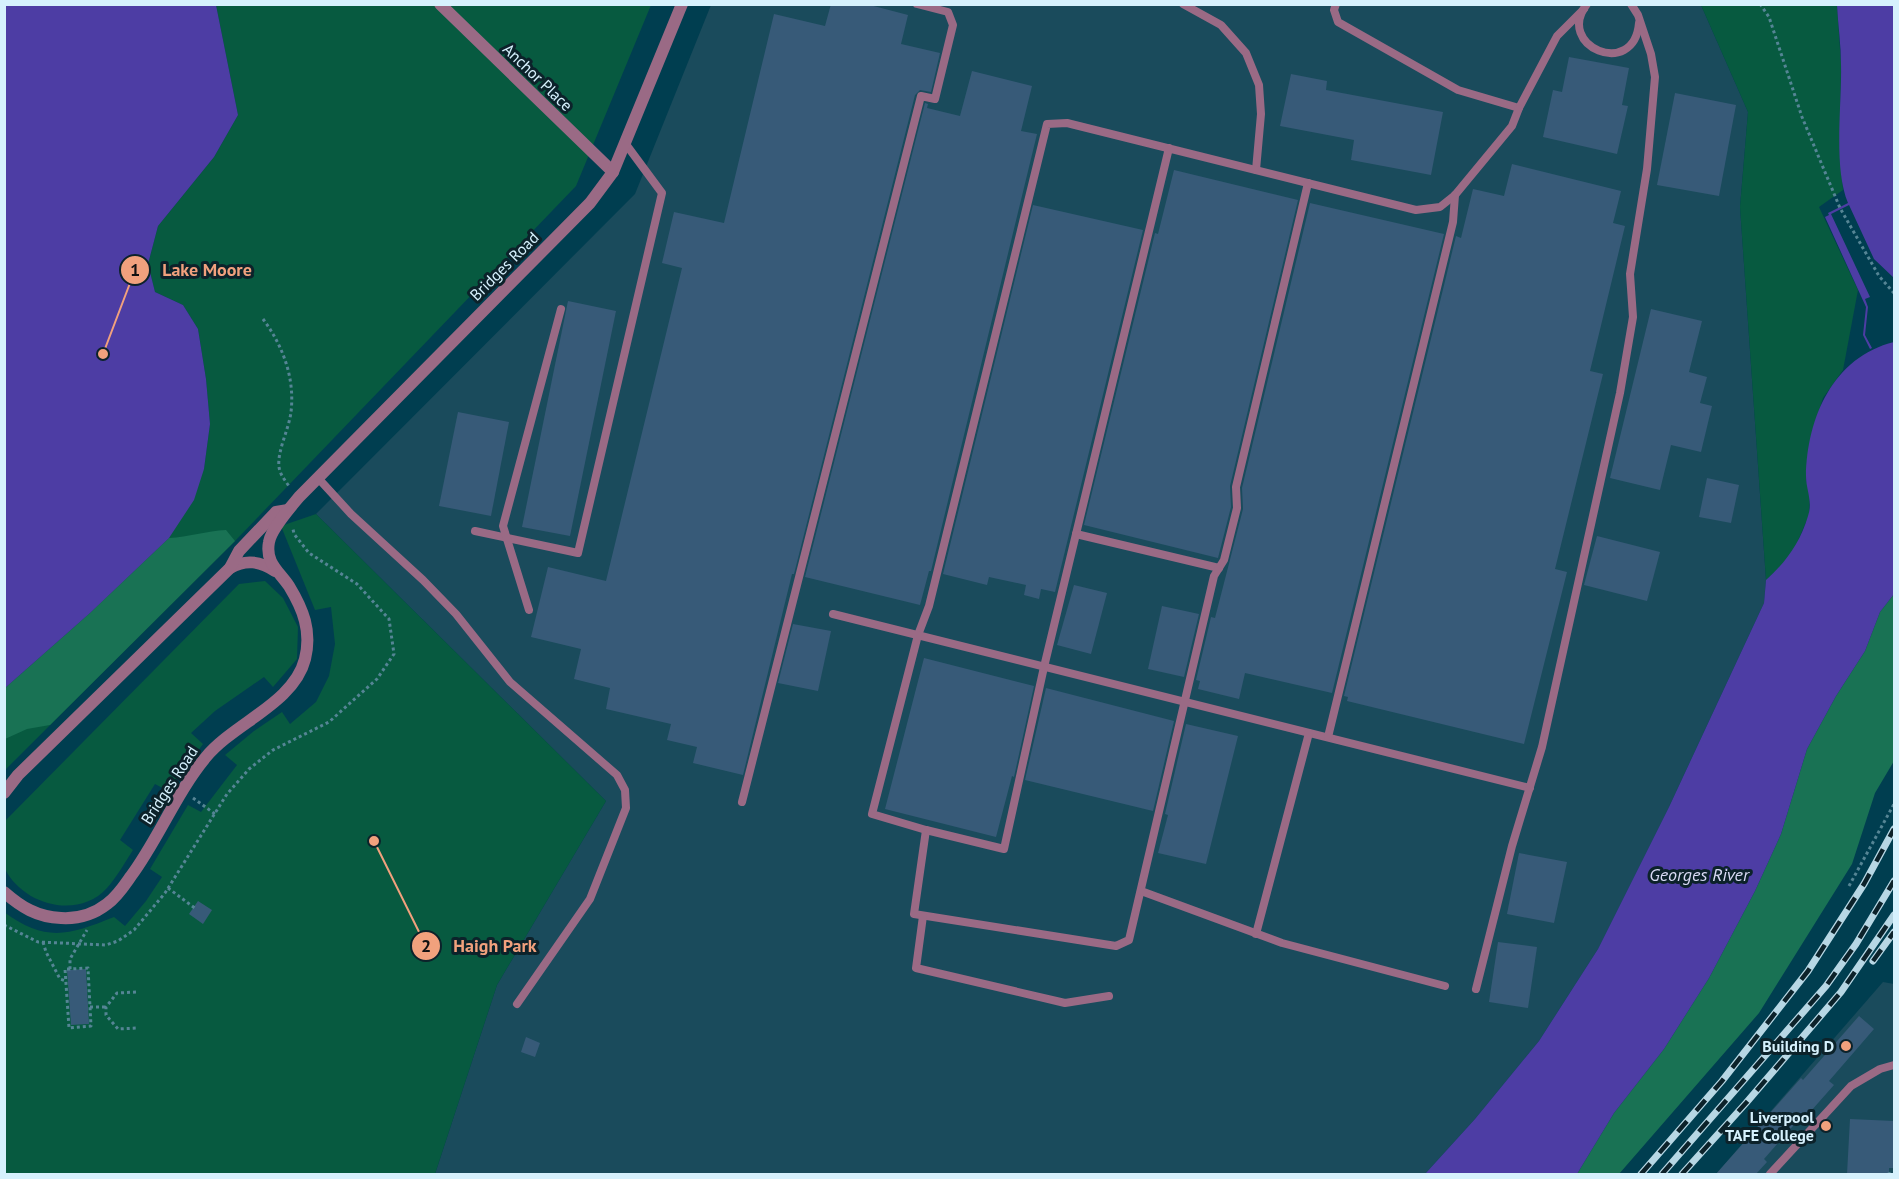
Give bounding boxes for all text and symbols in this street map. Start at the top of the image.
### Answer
street label: Anchor Place [499,39,577,115]
street label: Bridges Road [465,227,543,305]
callout: Lake Moore [120,252,264,288]
text: 1 [130,258,140,281]
text: Lake Moore [162,258,252,281]
street label: Bridges Road [136,742,202,828]
water label: Georges River [1649,863,1750,886]
callout: Haigh Park [411,928,549,964]
text: 2 [421,934,431,957]
text: Haigh Park [453,934,537,957]
place label: Building D [1762,1036,1834,1056]
marker: Building D [1839,1039,1853,1053]
place label: Liverpool TAFE College [1725,1107,1814,1145]
marker: Liverpool TAFE College [1819,1119,1833,1133]

